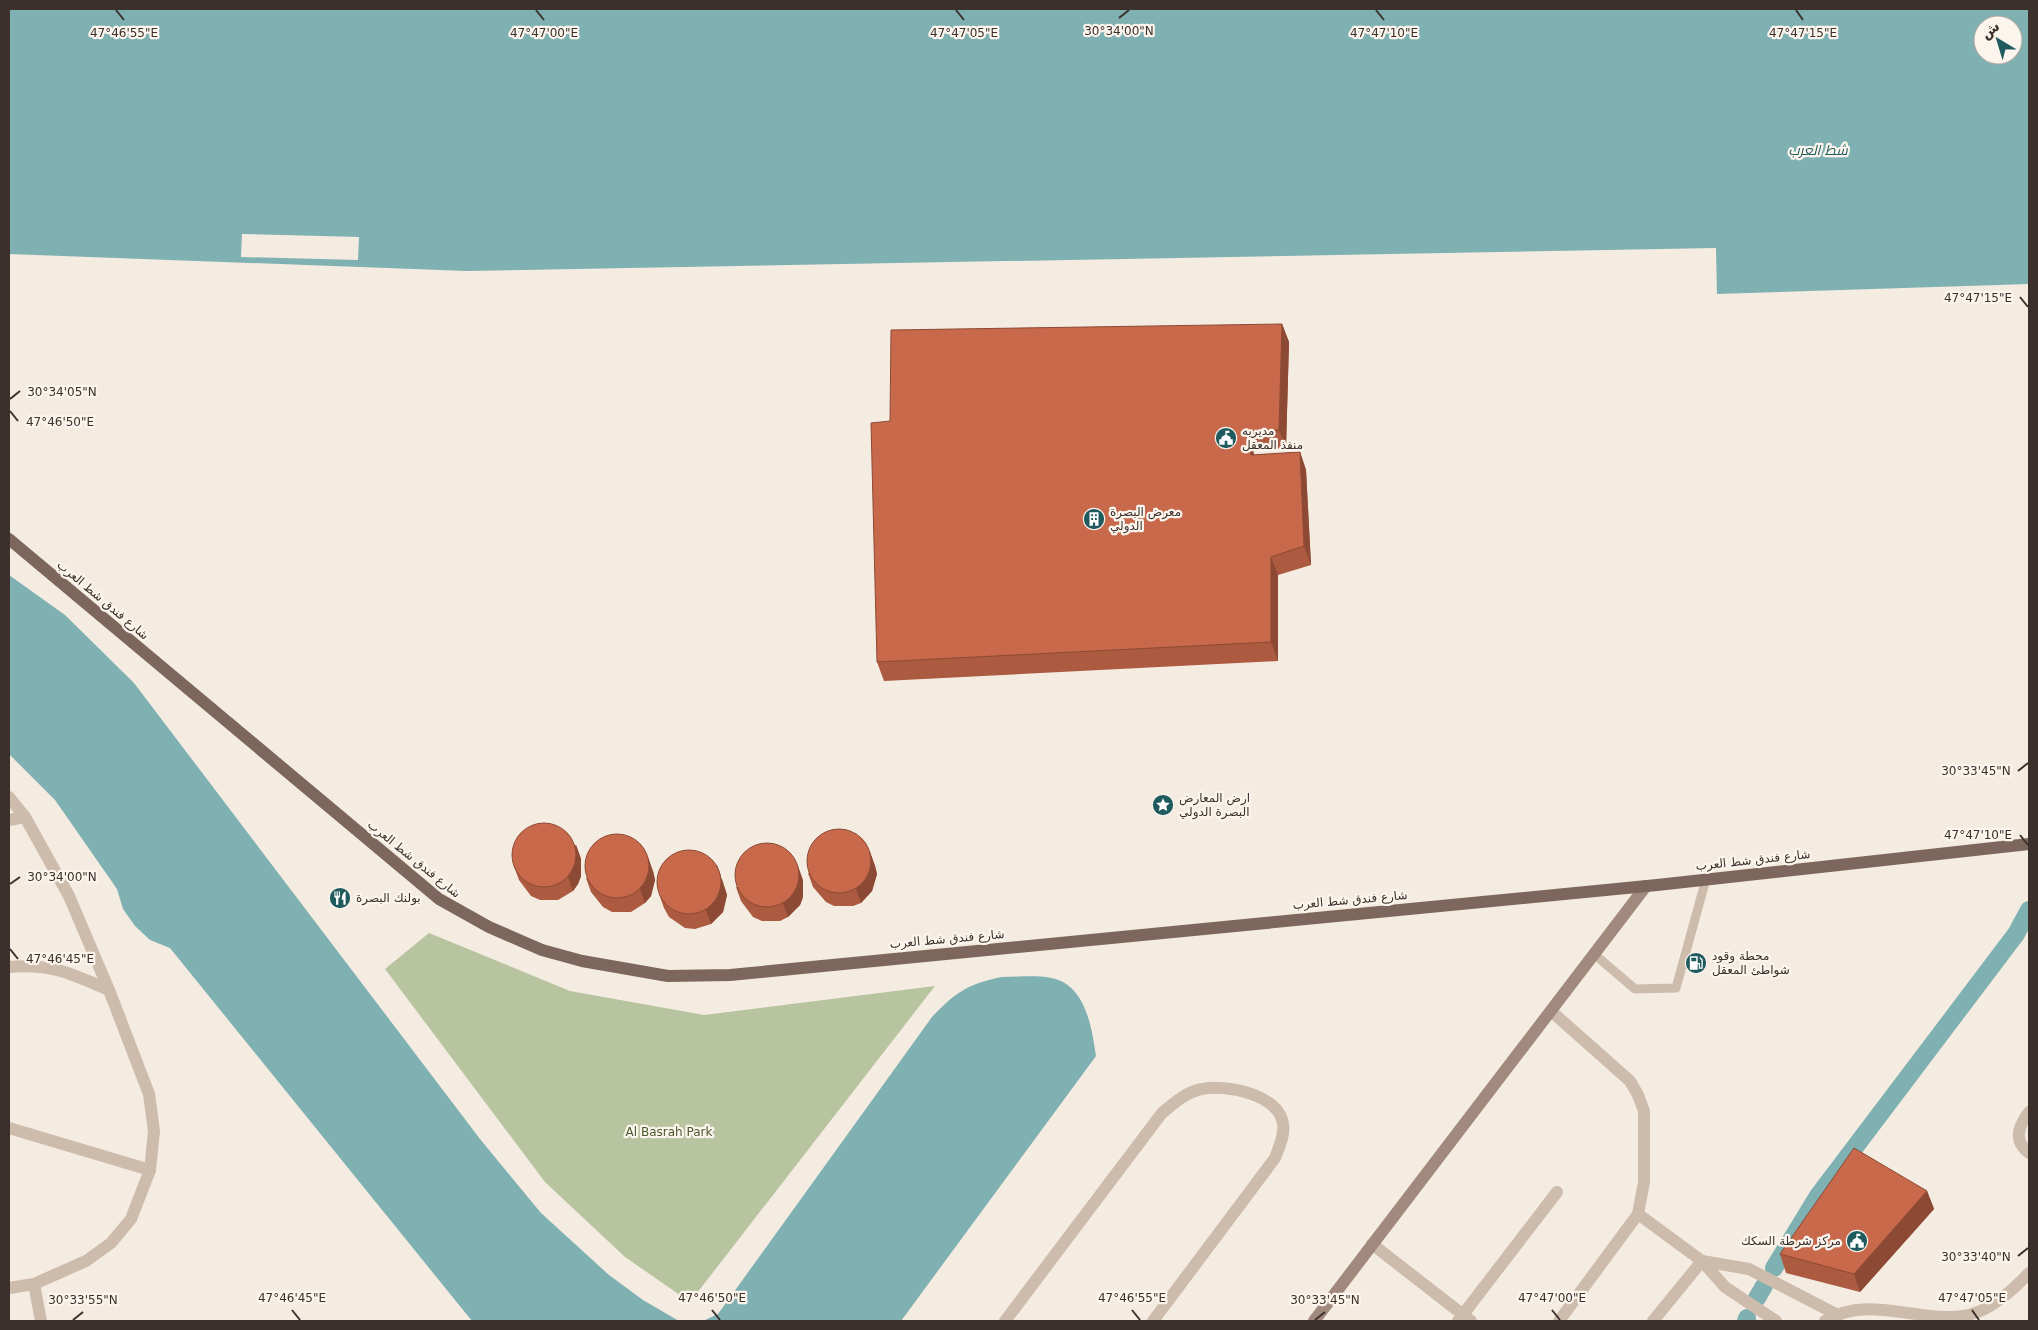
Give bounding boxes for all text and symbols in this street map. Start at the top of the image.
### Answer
north arrow [1973,15,2023,65]
text: ش [1977,18,2003,42]
text: 30°34'00"N [1084,24,1154,38]
text: 47°46'55"E [90,26,158,40]
text: 47°47'00"E [510,26,578,40]
text: 47°47'05"E [930,26,998,40]
text: 47°47'10"E [1350,26,1418,40]
text: 47°47'15"E [1769,26,1837,40]
water label: شط العرب [1789,142,1848,159]
text: 47°47'15"E [1944,291,2012,305]
text: 30°34'05"N [27,385,97,399]
text: 47°46'50"E [26,415,94,429]
place label: مديريه منفذ المعقل [1242,424,1303,452]
public building icon: مديريه منفذ المعقل [1214,426,1238,450]
place label: معرض البصرة الدولي [1110,505,1181,534]
building icon: معرض البصرة الدولي [1082,507,1106,531]
street label: شارع فندق شط العرب [54,558,152,643]
text: 30°33'45"N [1941,764,2011,778]
place label: ارض المعارض البصرة الدولي [1179,791,1250,820]
place icon: ارض المعارض البصرة الدولي [1151,793,1175,817]
street label: شارع فندق شط العرب [364,817,463,901]
text: 47°47'10"E [1944,828,2012,842]
street label: شارع فندق شط العرب [1695,847,1811,874]
text: 30°34'00"N [27,870,97,884]
restaurant icon: بولنك البصرة [328,886,352,910]
street label: شارع فندق شط العرب [1292,888,1408,913]
place label: بولنك البصرة [356,891,421,906]
street label: شارع فندق شط العرب [889,927,1005,952]
place label: محطة وقود شواطئ المعقل [1712,949,1790,978]
fuel station icon: محطة وقود شواطئ المعقل [1684,951,1708,975]
text: 47°46'45"E [26,952,94,966]
park label: Al Basrah Park [626,1125,712,1139]
public building icon: مركز شرطة السكك [1845,1229,1869,1253]
place label: مركز شرطة السكك [1741,1234,1841,1249]
text: 30°33'40"N [1941,1250,2011,1264]
text: 47°46'45"E [258,1291,326,1305]
text: 47°46'50"E [678,1291,746,1305]
text: 47°46'55"E [1098,1291,1166,1305]
text: 47°47'00"E [1518,1291,1586,1305]
text: 47°47'05"E [1938,1291,2006,1305]
text: 30°33'55"N [48,1293,118,1307]
text: 30°33'45"N [1290,1293,1360,1307]

